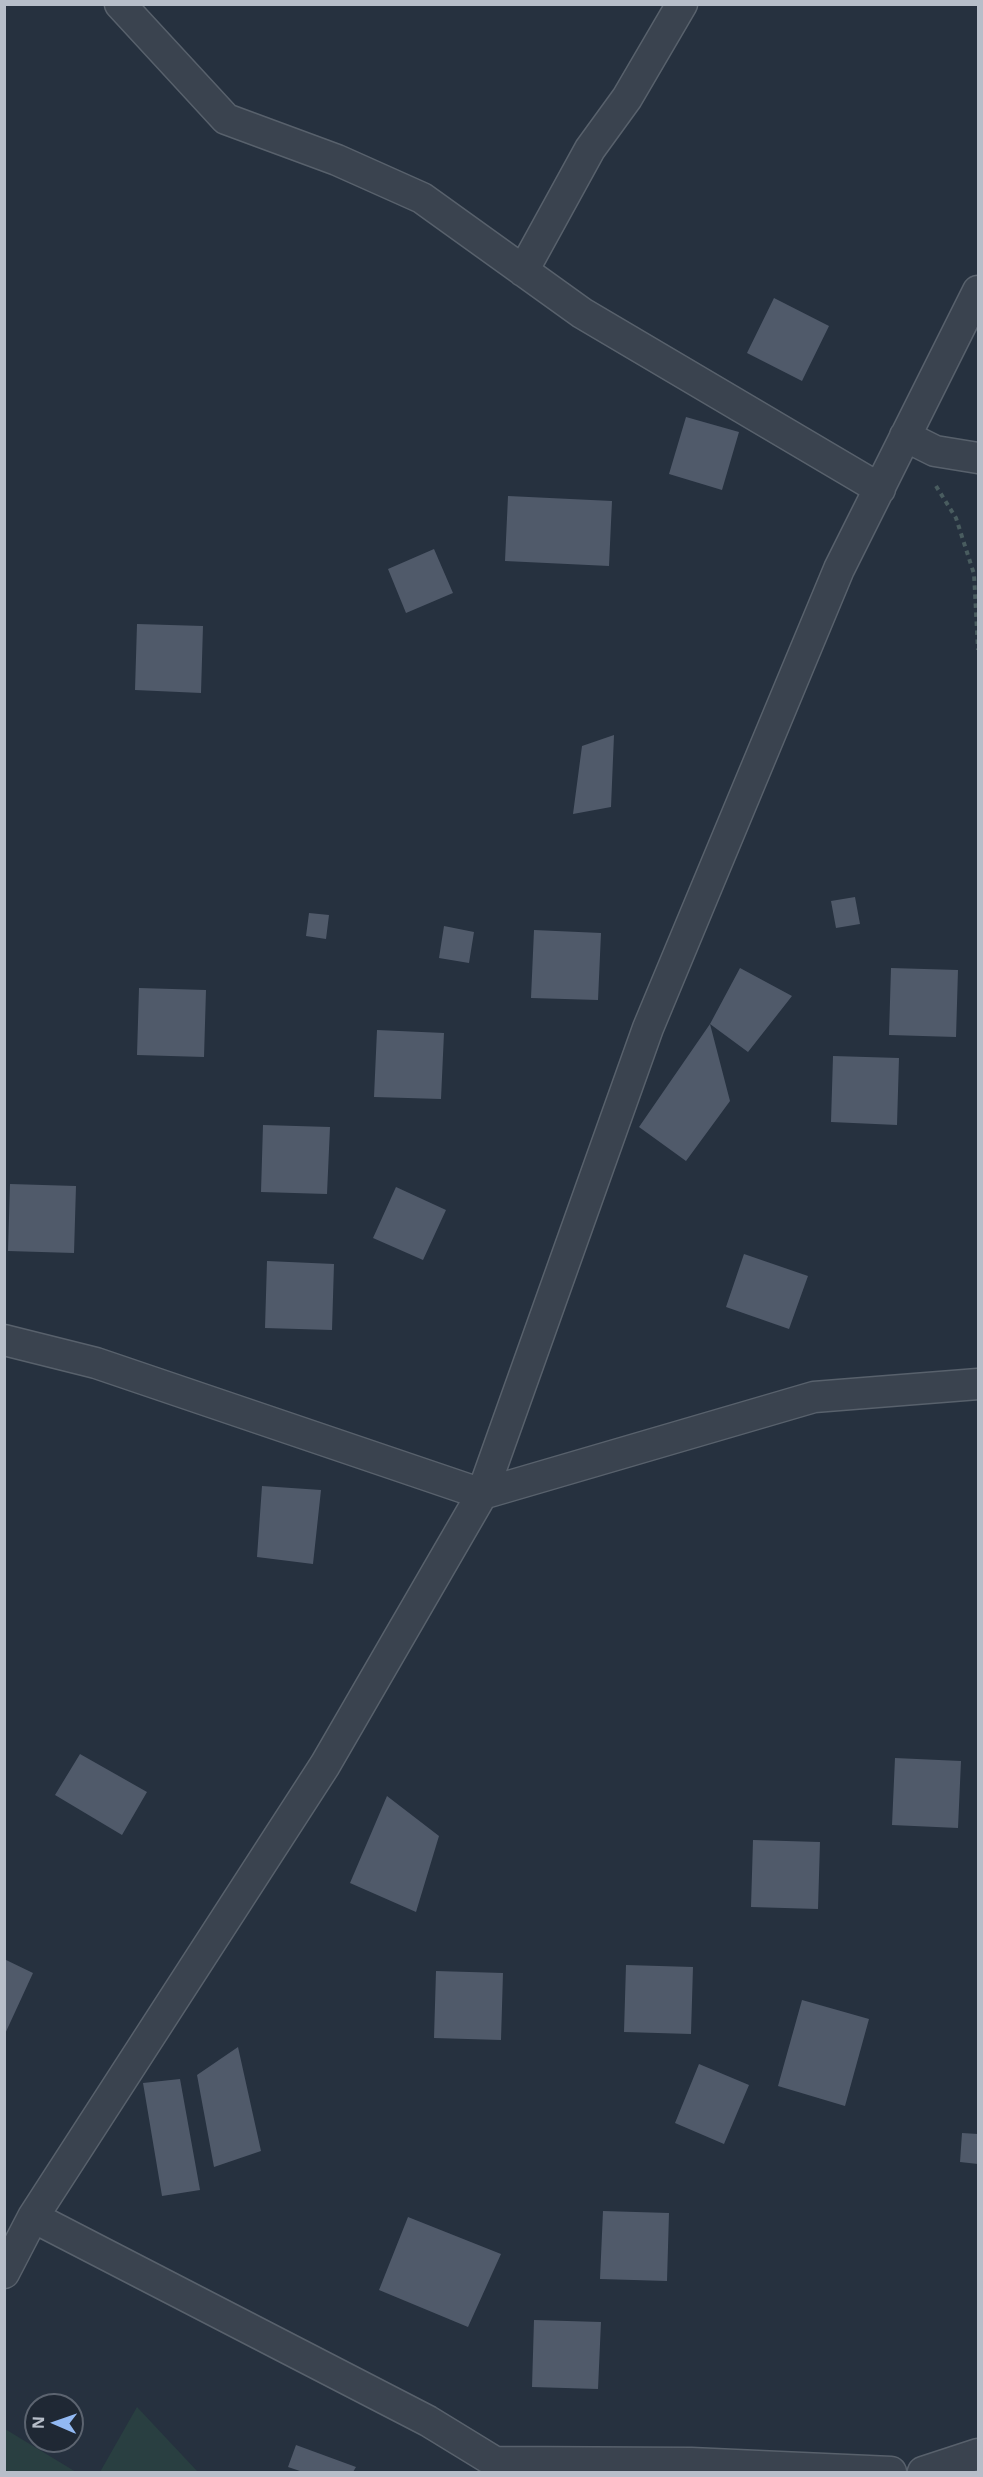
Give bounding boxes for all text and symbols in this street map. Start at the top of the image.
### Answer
north arrow [24,2393,84,2453]
text: N [27,2416,49,2429]

